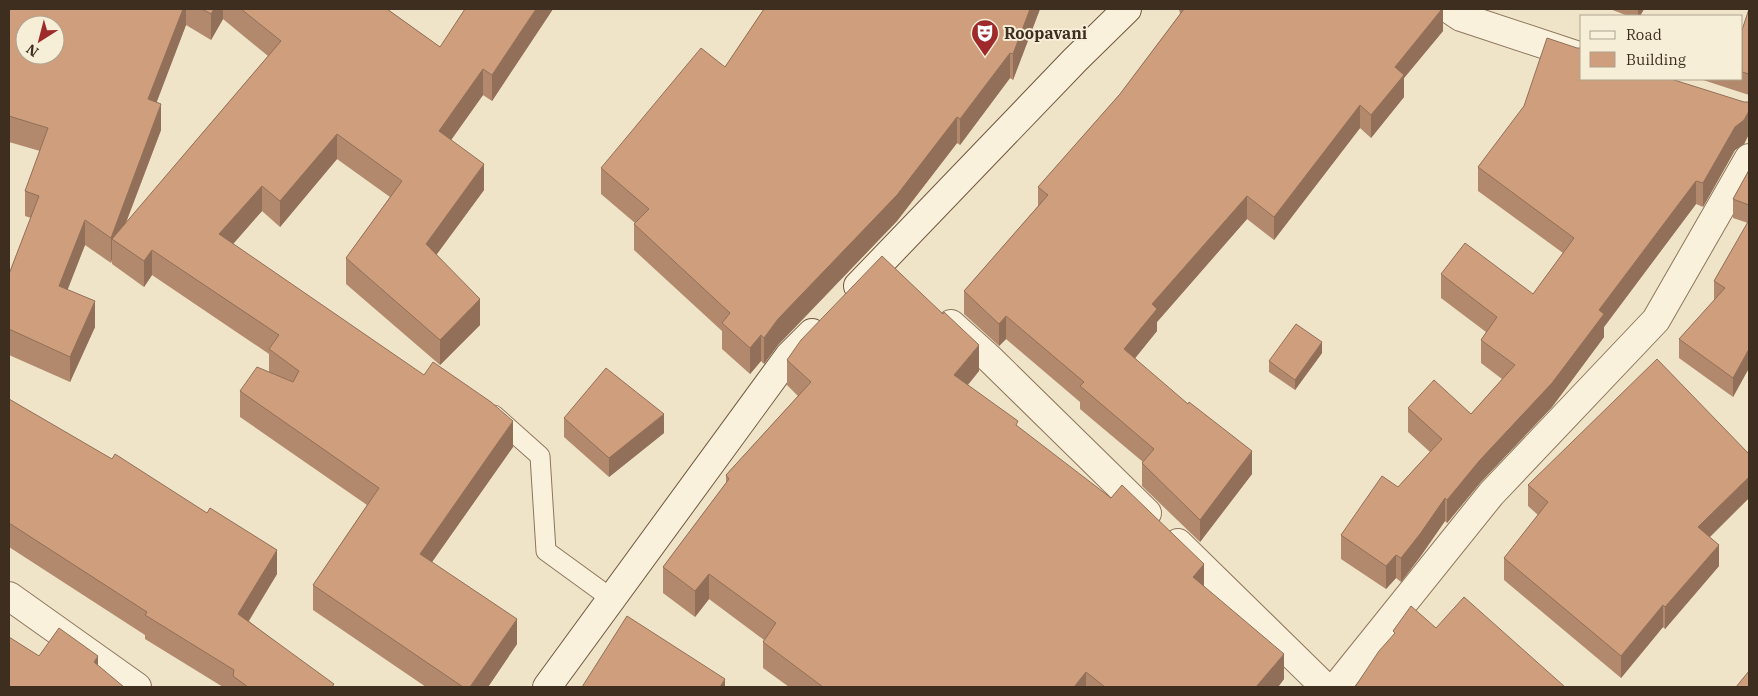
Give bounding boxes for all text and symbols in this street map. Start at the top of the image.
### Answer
north arrow [15,15,65,65]
legend [1580,15,1743,80]
theatre icon: Roopavani [970,18,1000,57]
place label: Roopavani [1004,23,1087,43]
text: Road [1626,25,1662,44]
text: N [23,40,42,61]
text: Building [1626,50,1686,69]

